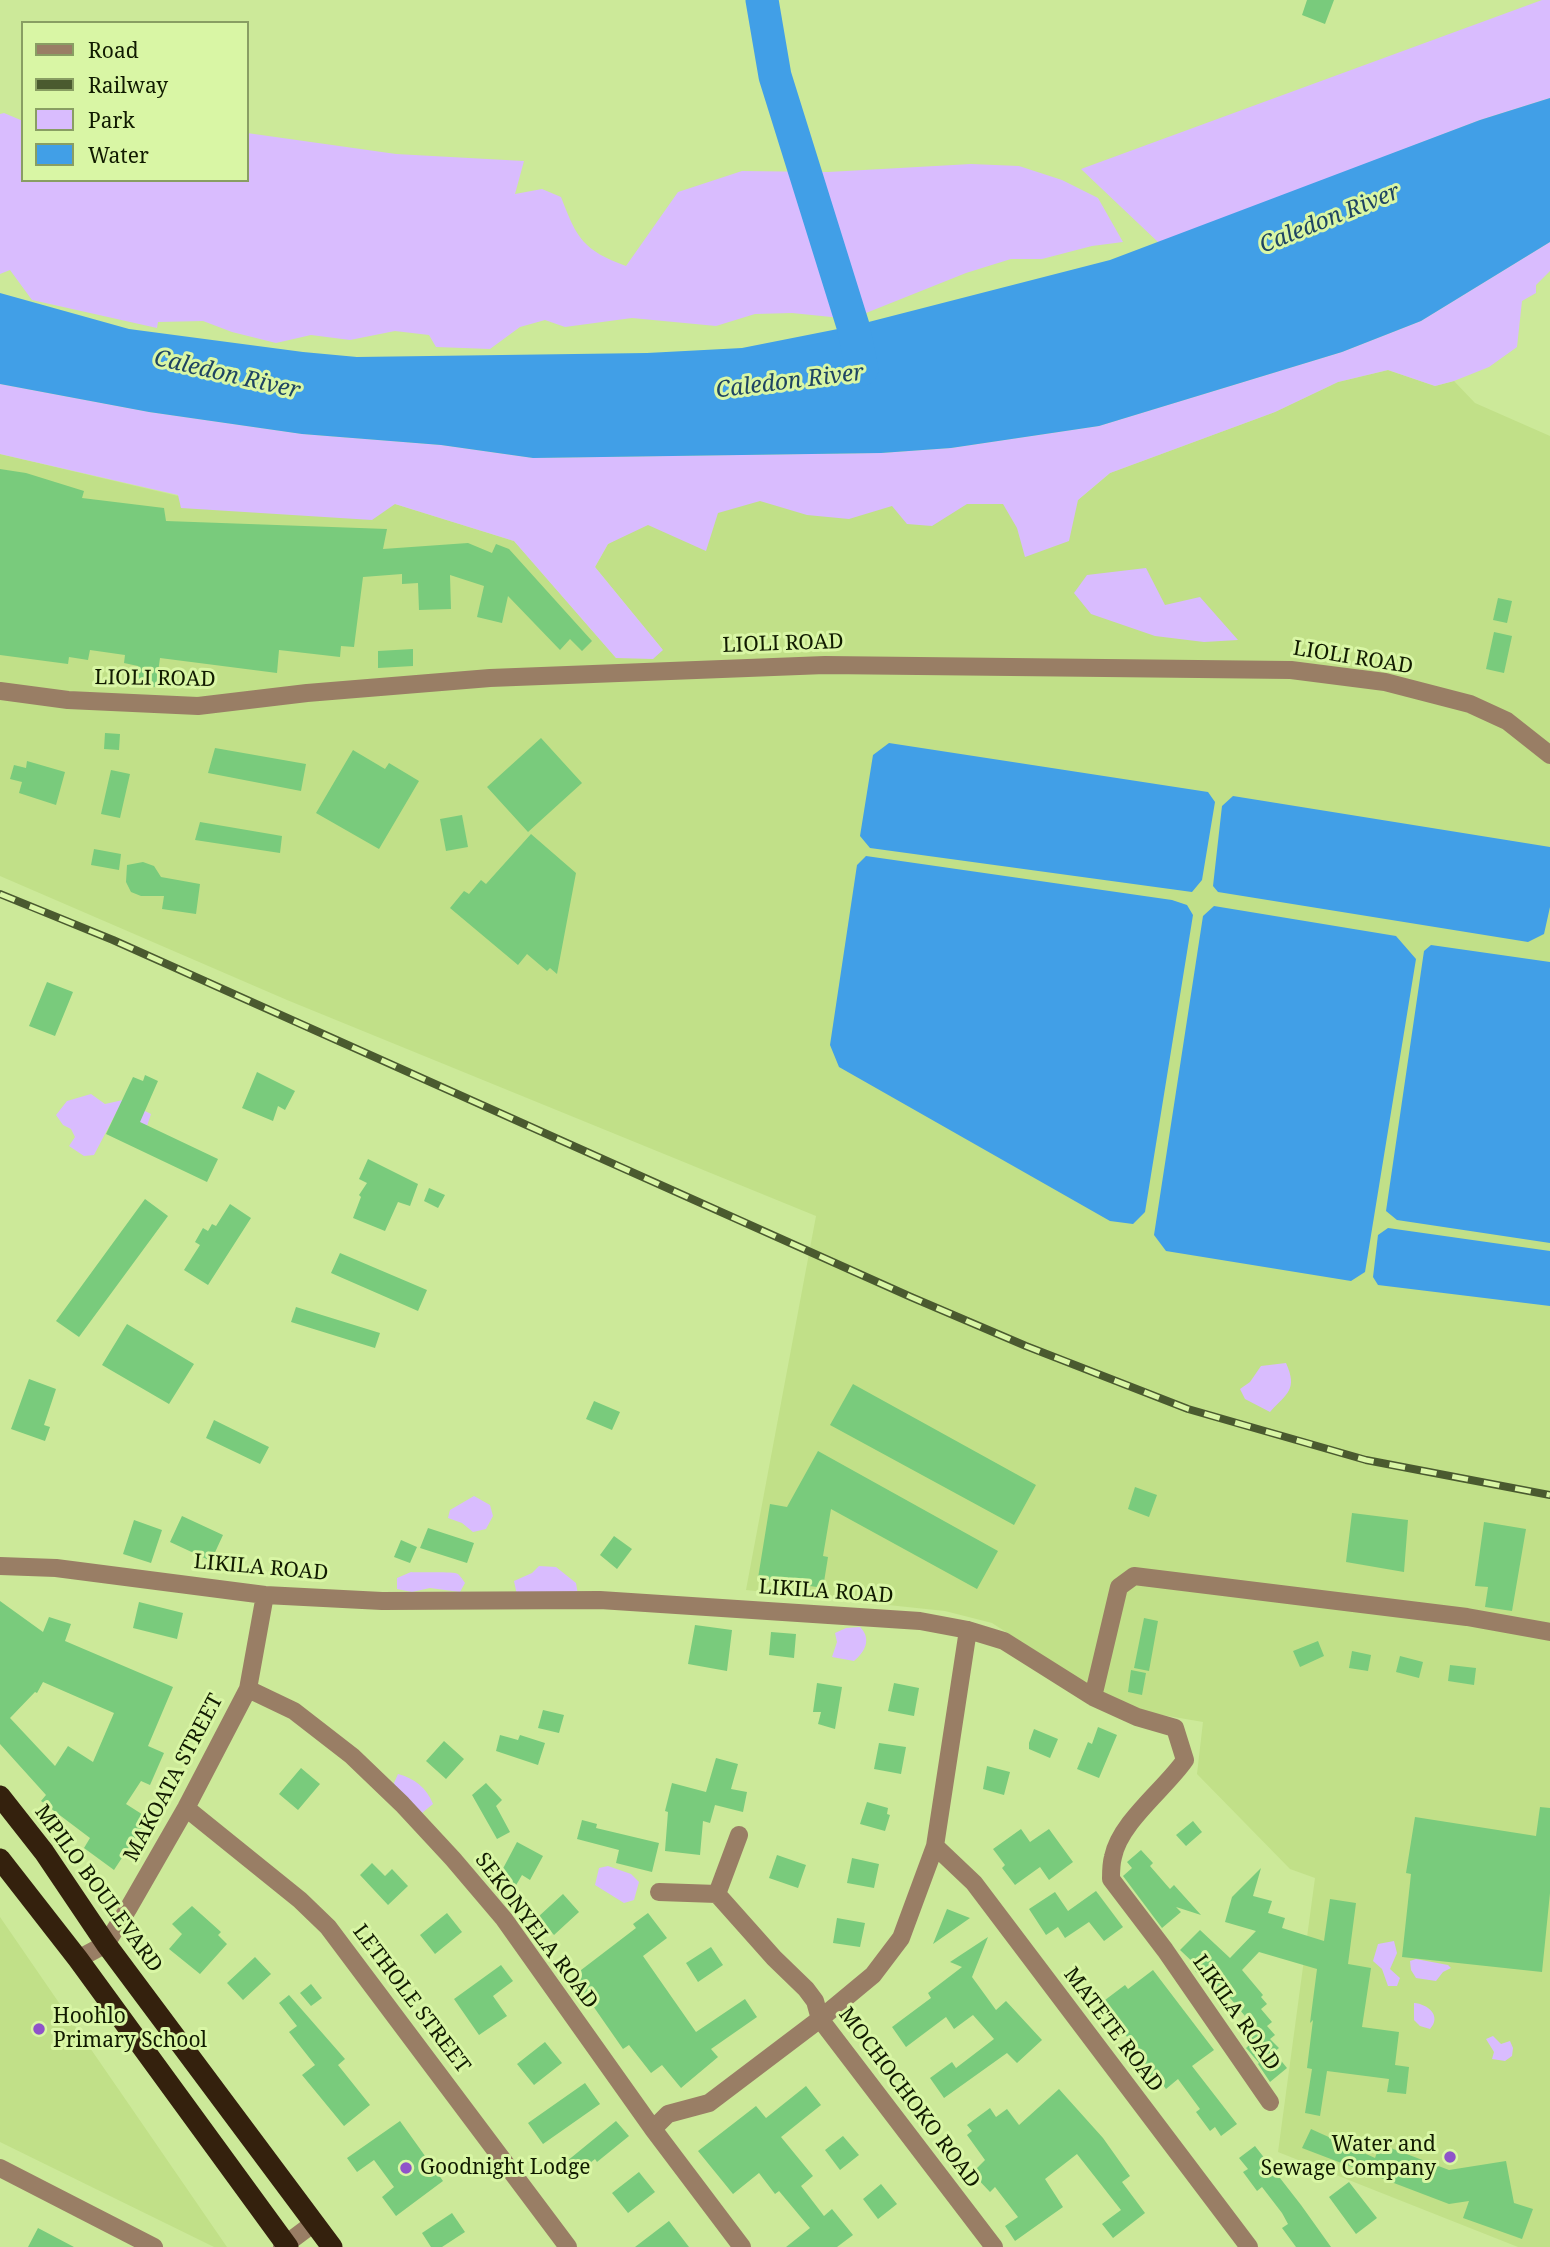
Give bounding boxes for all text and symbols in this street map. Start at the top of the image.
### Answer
legend [21,21,248,182]
text: Road [88,36,139,64]
text: Railway [88,71,168,99]
text: Park [88,106,135,134]
text: Water [88,141,149,169]
water label: Caledon River [1256,178,1404,260]
water label: Caledon River [151,345,303,405]
water label: Caledon River [714,359,866,405]
street label: LIOLI ROAD [722,629,844,659]
street label: LIOLI ROAD [1291,636,1415,680]
street label: LIOLI ROAD [94,665,216,693]
street label: LIKILA ROAD [193,1550,329,1586]
street label: LIKILA ROAD [758,1575,894,1609]
street label: MAKOATA STREET [119,1690,229,1866]
street label: MPILO BOULEVARD [29,1800,167,1978]
street label: SEKONYELA ROAD [469,1848,603,2014]
street label: LETHOLE STREET [347,1920,475,2078]
street label: LIKILA ROAD [1187,1950,1285,2076]
street label: MATETE ROAD [1058,1963,1168,2097]
street label: MOCHOCHOKO ROAD [833,2003,985,2193]
place label: Hoohlo Primary School [53,2004,207,2054]
marker: Hoohlo Primary School [31,2021,47,2037]
place label: Water and Sewage Company [1261,2132,1436,2182]
marker: Water and Sewage Company [1442,2149,1458,2165]
place label: Goodnight Lodge [420,2155,590,2181]
marker: Goodnight Lodge [398,2160,414,2176]

